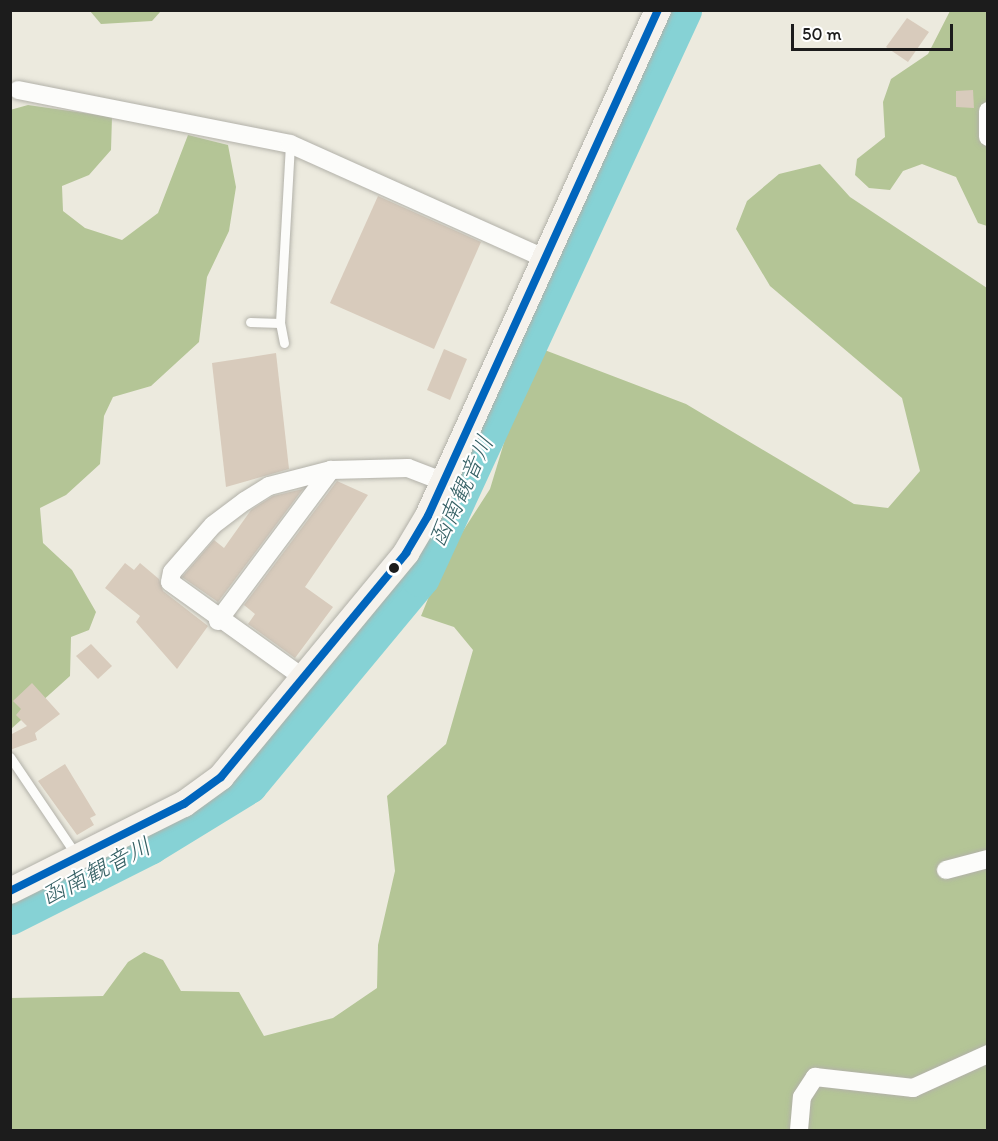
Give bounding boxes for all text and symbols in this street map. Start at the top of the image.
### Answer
scale bar [794,12,956,50]
text: 50 m [802,23,842,45]
water label: 函南観音川 [423,431,499,551]
unlabelled marker [388,562,400,574]
water label: 函南観音川 [36,831,156,911]

